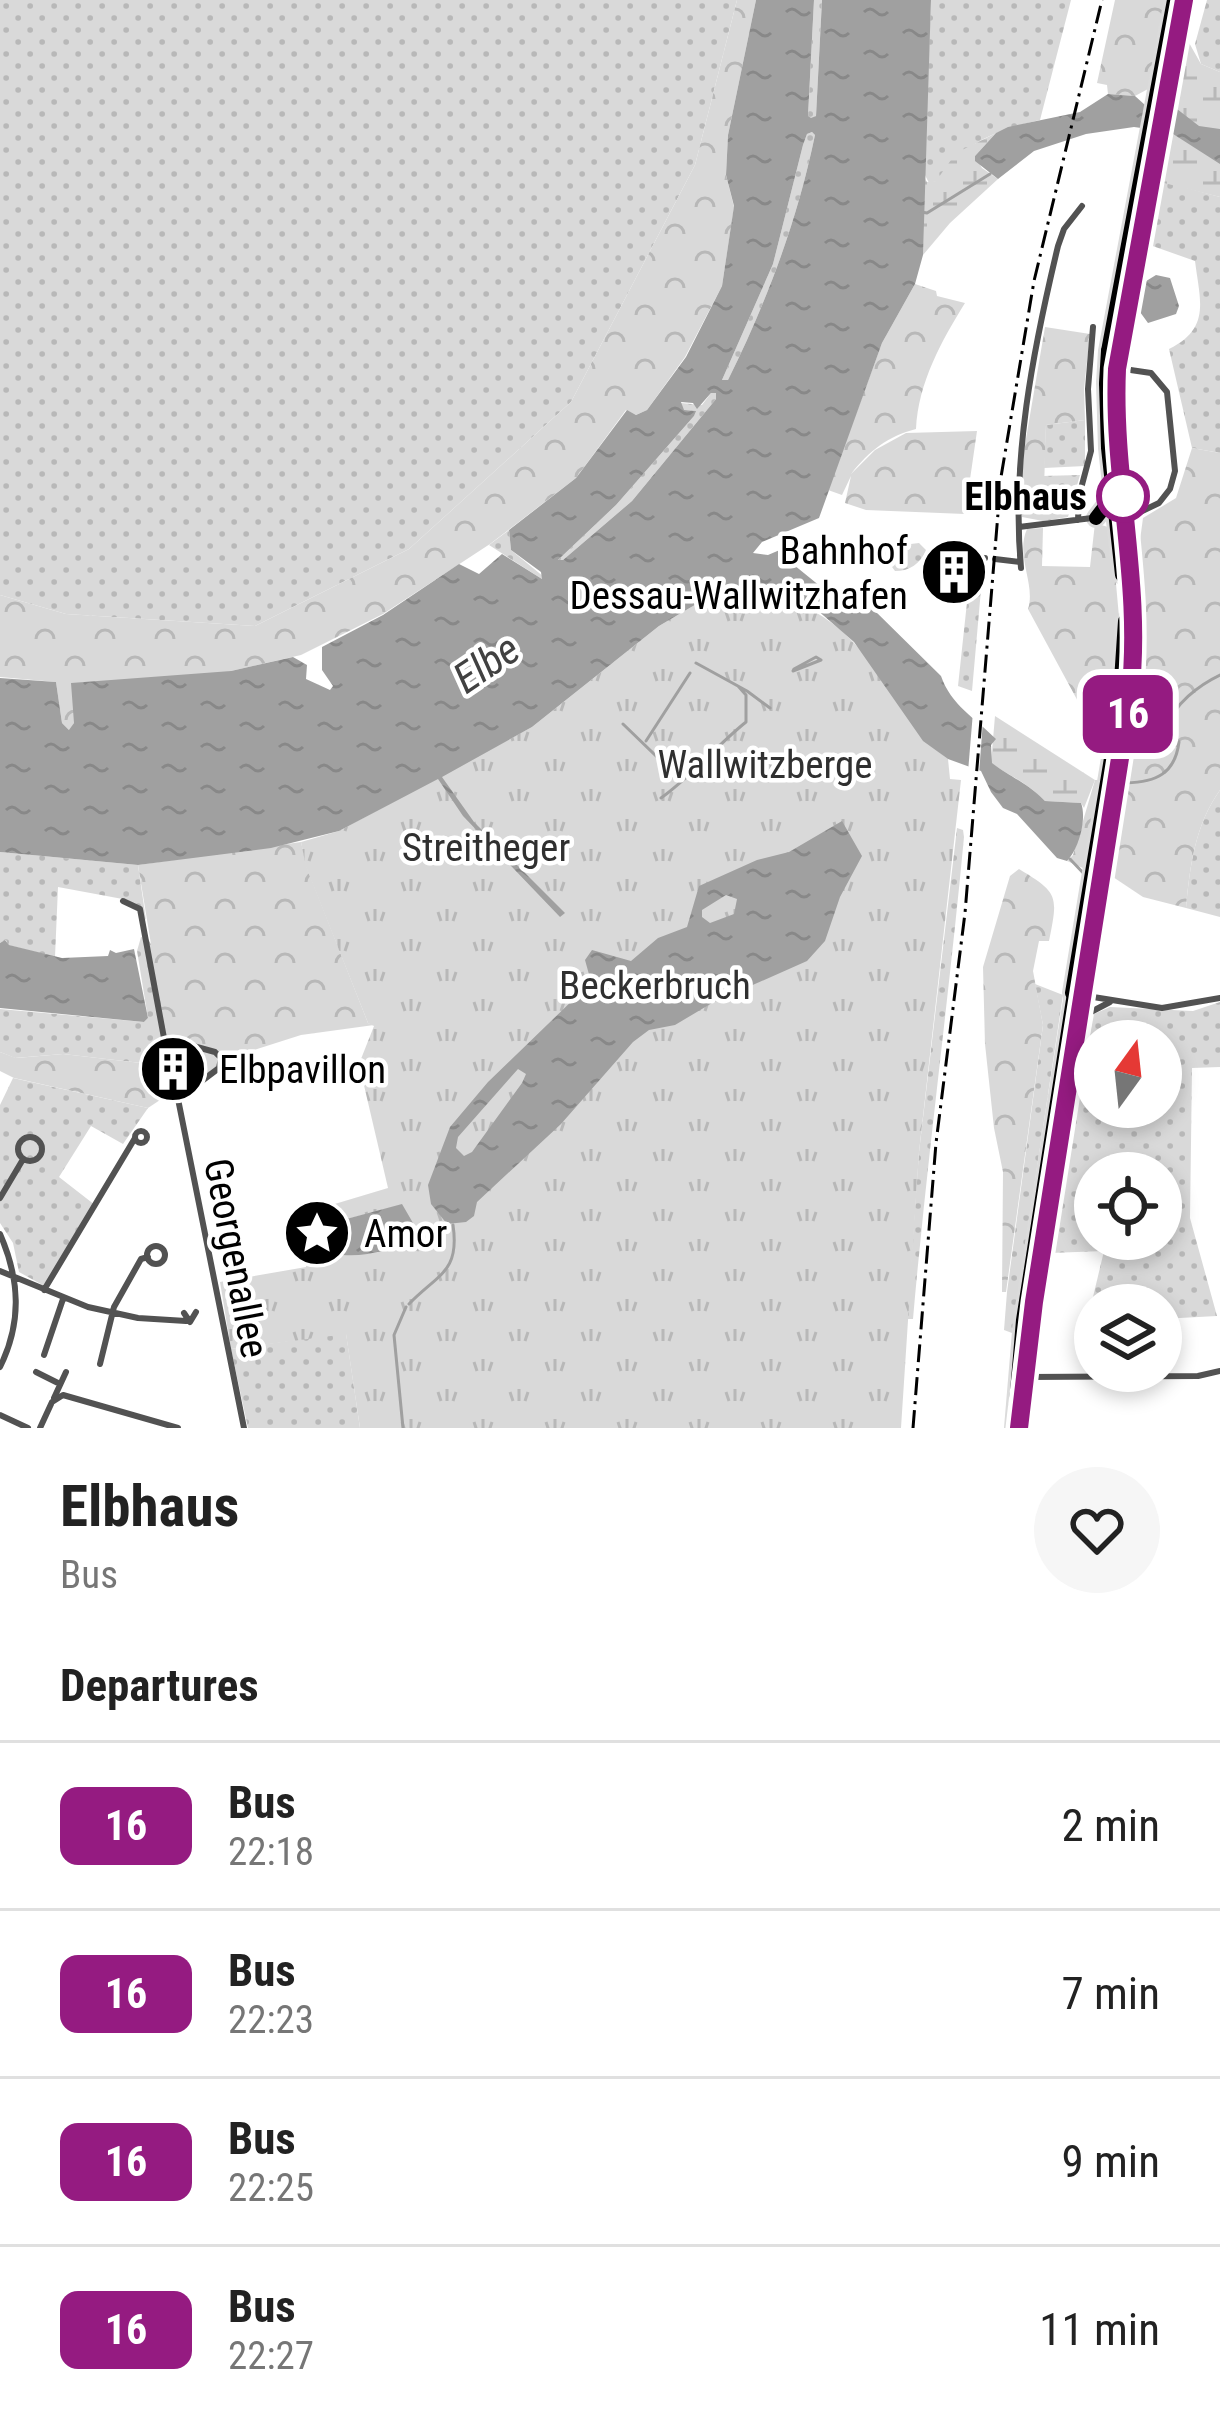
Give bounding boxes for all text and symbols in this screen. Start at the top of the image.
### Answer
marker: Elbhaus [1098,471,1148,521]
place label: Elbhaus [964,474,1087,520]
place label: Bahnhof Dessau-Wallwitzhafen [569,528,908,619]
building icon: Bahnhof Dessau-Wallwitzhafen [919,537,989,607]
water label: Elbe [444,624,528,703]
line badge: 16 [1074,675,1182,753]
text: 16 [1107,689,1149,738]
park label: Wallwitzberge [657,742,873,788]
park label: Streitheger [402,825,570,871]
park label: Beckerbruch [559,963,751,1009]
north arrow [1074,1020,1182,1128]
map controls [1074,1020,1182,1392]
building icon: Elbpavillon [138,1034,208,1104]
place label: Elbpavillon [219,1047,386,1093]
button: locate [1074,1152,1182,1260]
street label: Georgenallee [194,1155,278,1362]
place icon: Amor [282,1198,352,1268]
place label: Amor [364,1211,447,1257]
button: layers [1074,1284,1182,1392]
button: heart [1034,1467,1160,1593]
text: Elbhaus [60,1473,239,1540]
text: Bus [60,1552,118,1598]
text: Departures [60,1659,259,1712]
text: Bus [228,1776,296,1829]
text: 2 min [1061,1799,1160,1852]
text: 16 [105,1801,147,1850]
text: 22:18 [228,1829,314,1875]
text: Bus [228,1944,296,1997]
text: 7 min [1061,1967,1160,2020]
text: 16 [105,1969,147,2018]
text: 22:23 [228,1997,314,2043]
text: Bus [228,2112,296,2165]
text: 9 min [1061,2135,1160,2188]
text: 16 [105,2137,147,2186]
text: 22:25 [228,2165,314,2211]
text: Bus [228,2280,296,2333]
text: 11 min [1039,2303,1160,2356]
text: 16 [105,2305,147,2354]
text: 22:27 [228,2333,314,2379]

